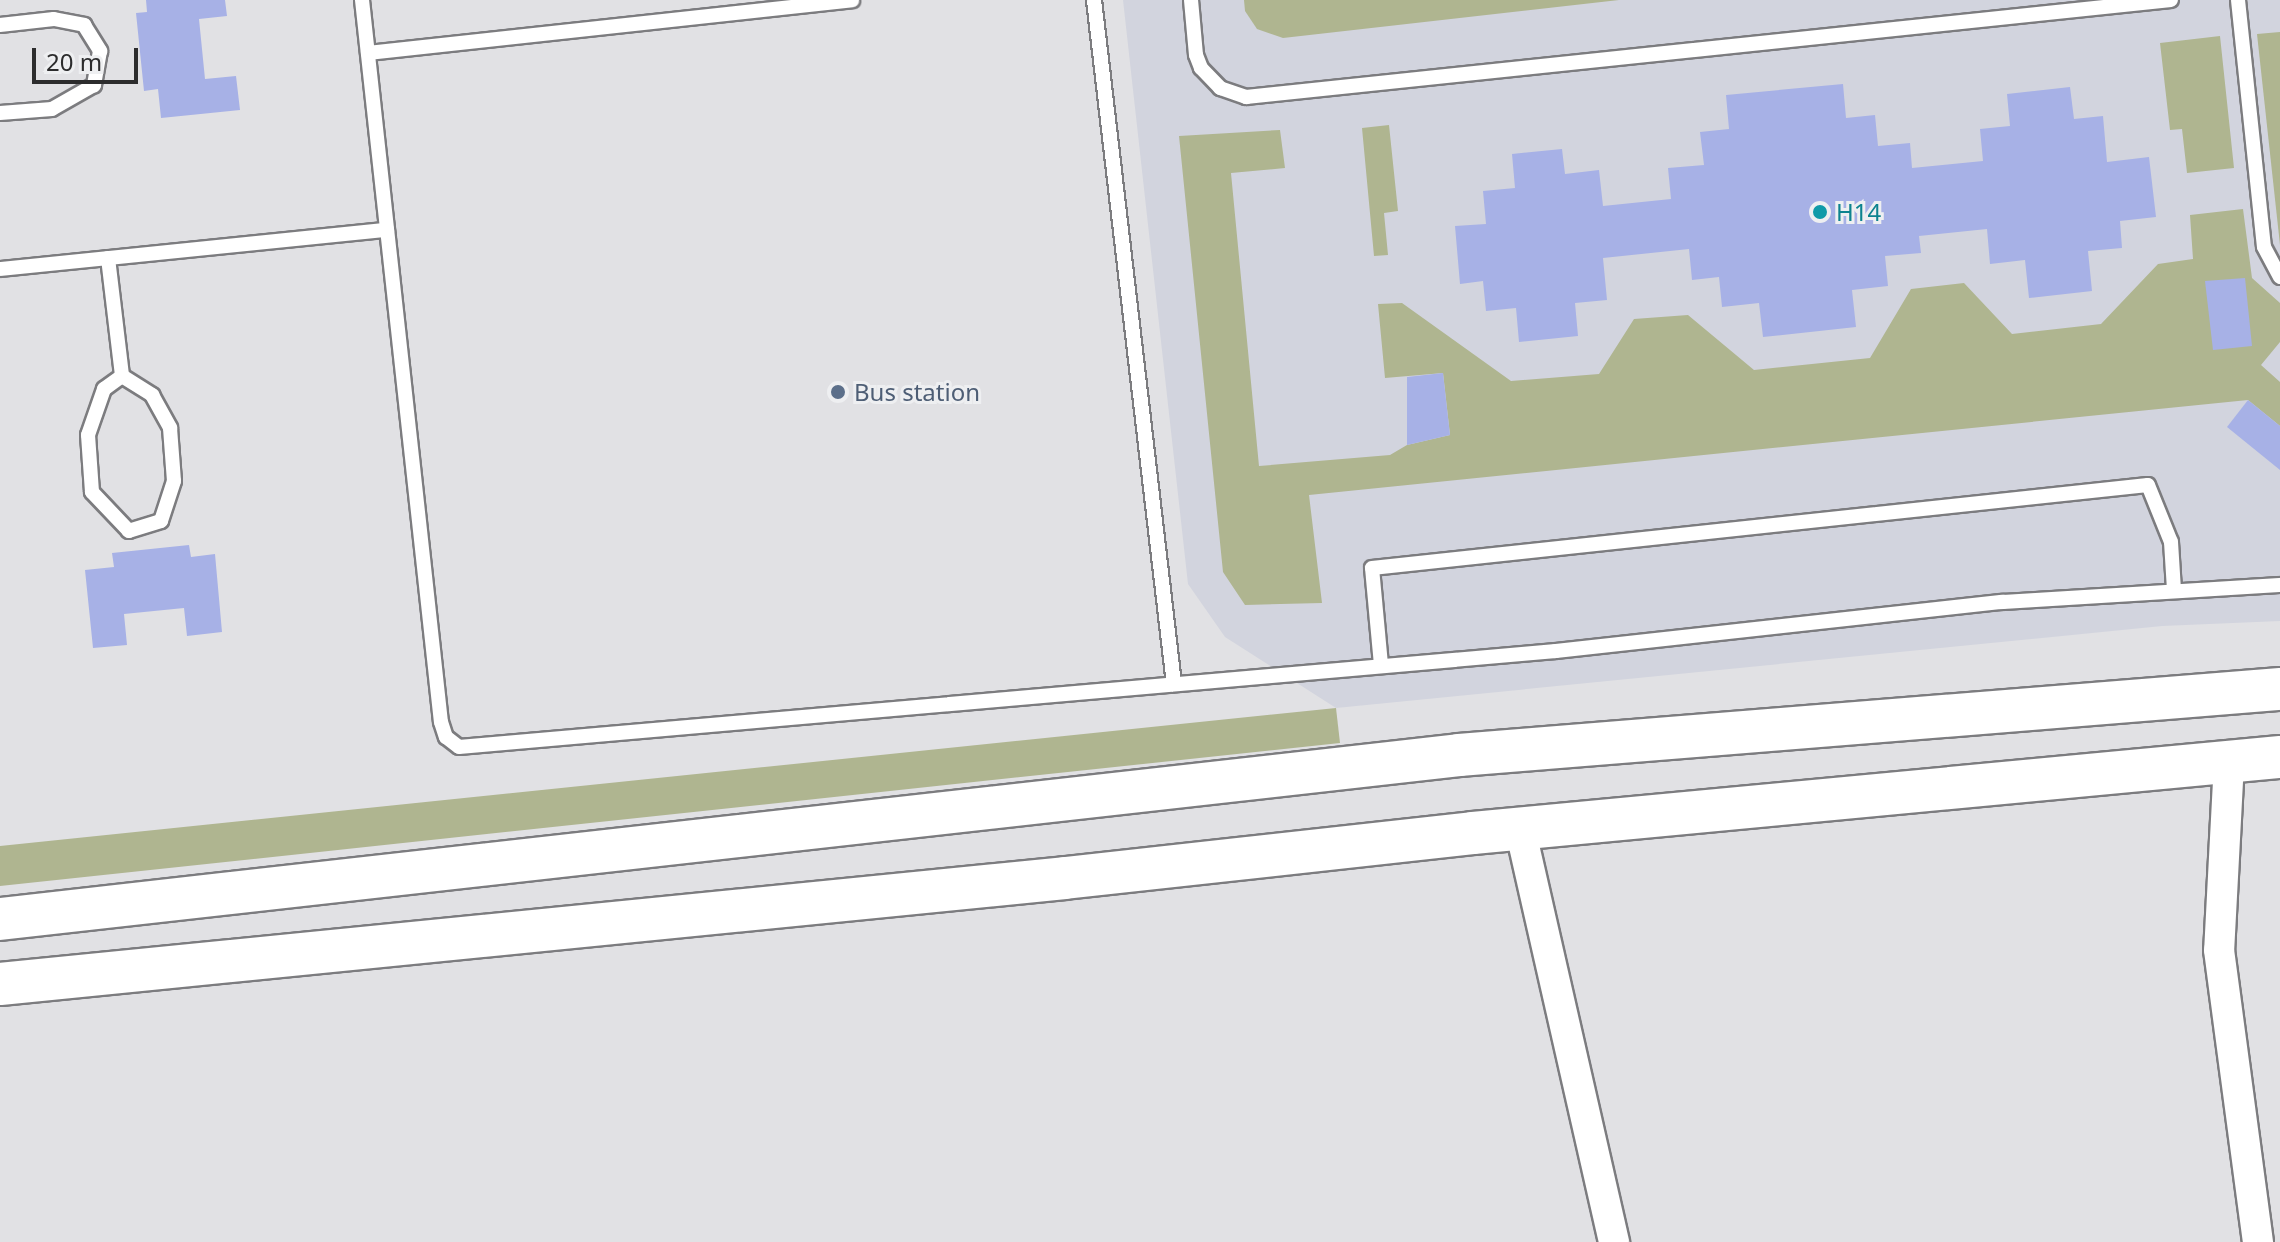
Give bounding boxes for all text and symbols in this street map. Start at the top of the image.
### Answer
scale bar [36,32,142,82]
text: 20 m [46,45,102,78]
place label: H14 [1836,198,1881,226]
marker: H14 [1811,203,1829,221]
place label: Bus station [854,378,980,406]
marker: Bus station [829,383,847,401]

